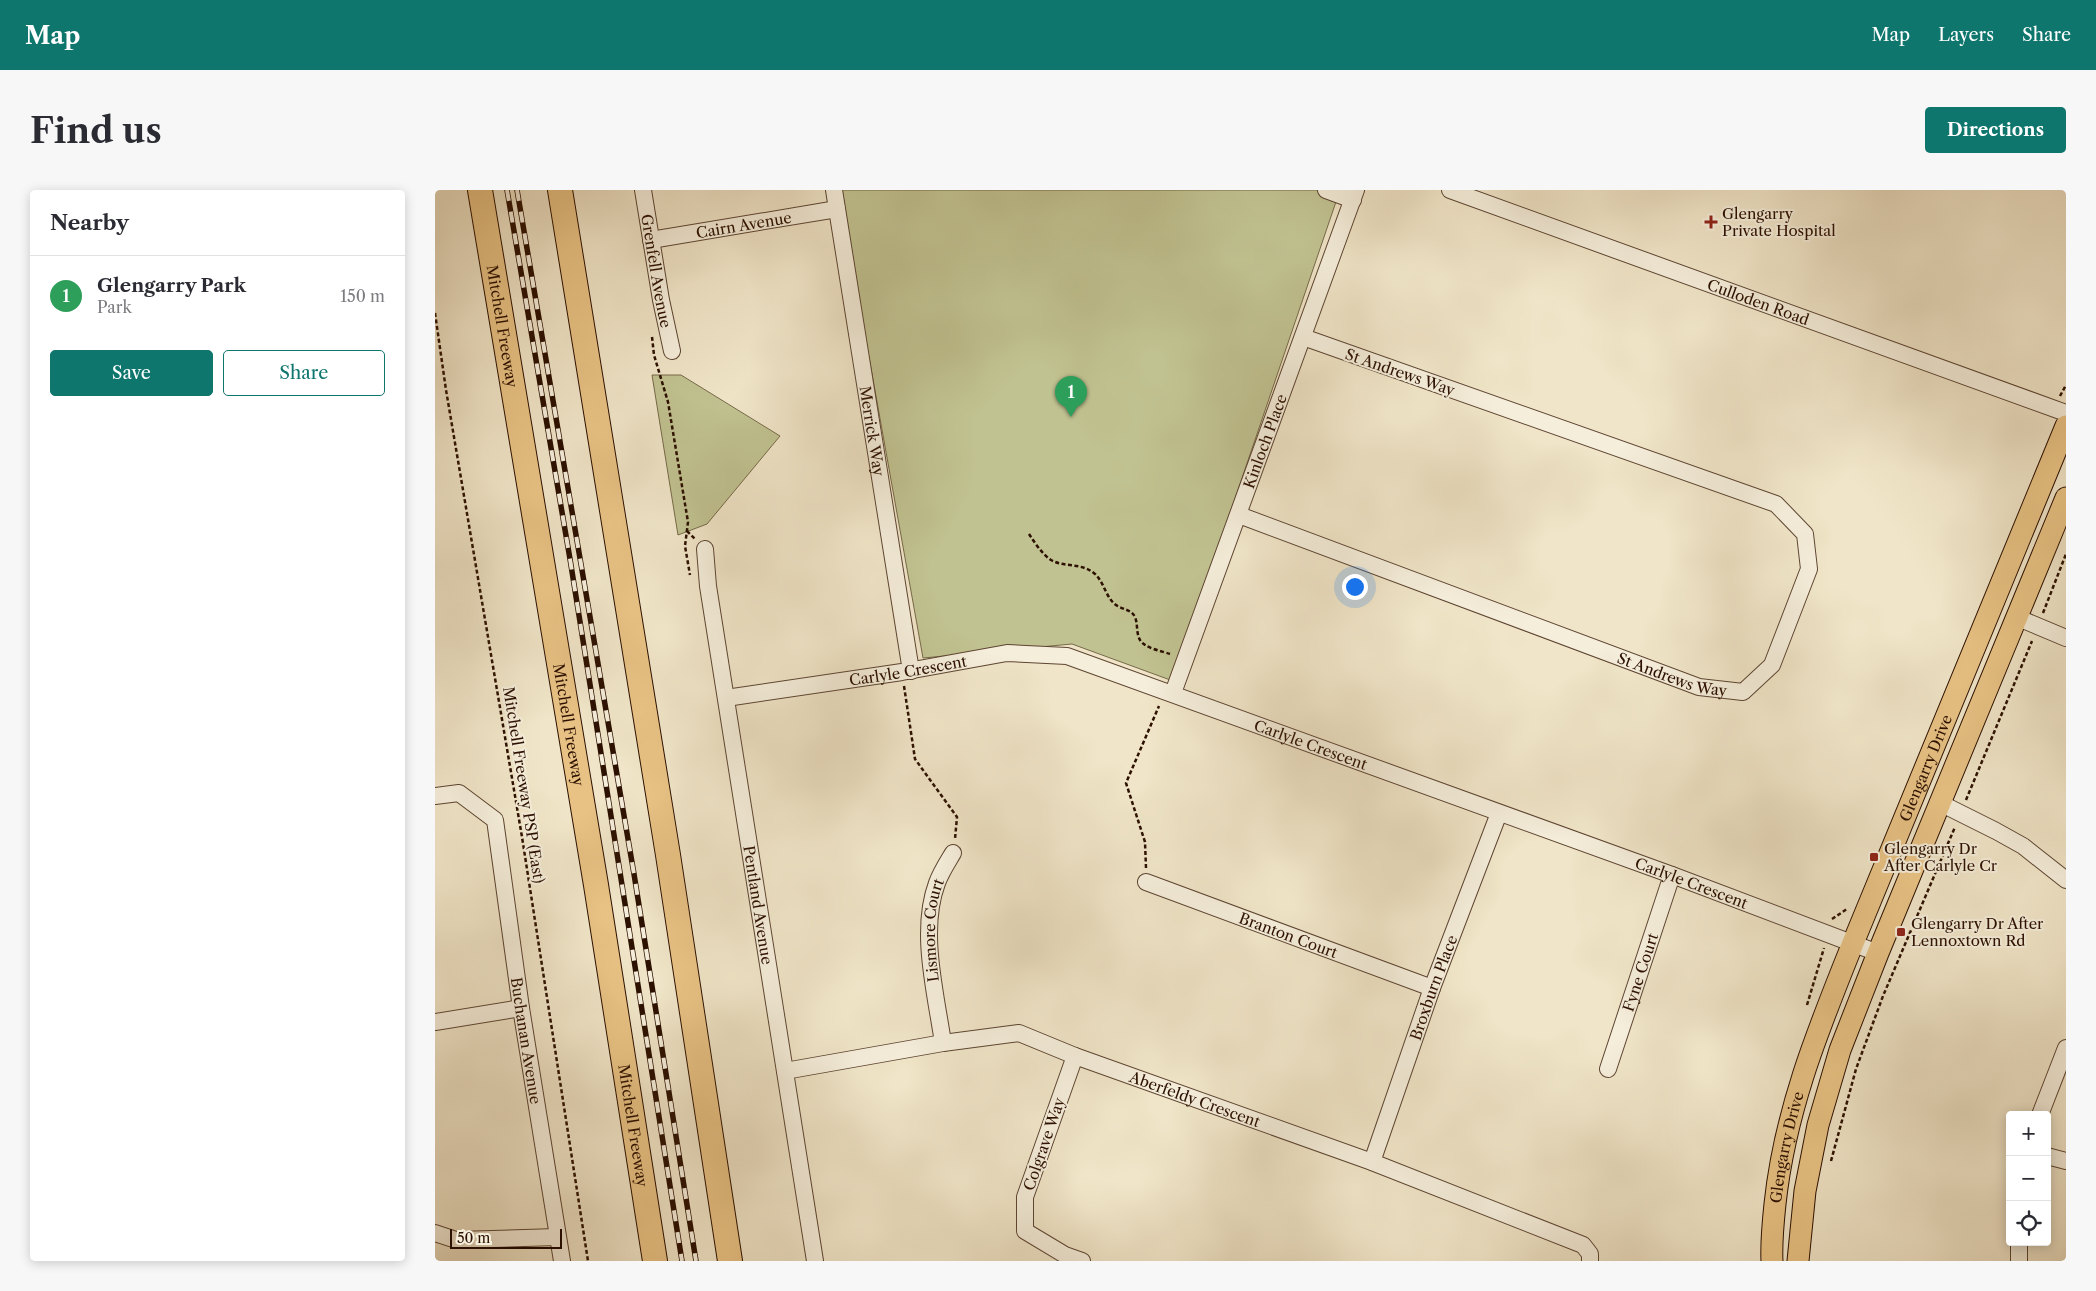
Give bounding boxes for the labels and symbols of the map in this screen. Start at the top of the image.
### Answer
place label: Glengarry Private Hospital [1722,204,1836,240]
street label: Cairn Avenue [695,207,793,242]
street label: Grenfell Avenue [638,213,676,330]
marker: Glengarry Private Hospital [1704,215,1718,229]
street label: Mitchell Freeway [483,263,522,389]
street label: Culloden Road [1705,275,1812,329]
street label: St Andrews Way [1343,344,1458,400]
pin: 1 [1055,376,1087,417]
street label: Merrick Way [856,384,889,478]
street label: Kinloch Place [1239,391,1291,491]
your location [1342,574,1368,600]
street label: St Andrews Way [1615,648,1729,700]
street label: Carlyle Crescent [848,651,969,689]
street label: Mitchell Freeway [550,662,589,788]
street label: Mitchell Freeway PSP (East) [499,685,549,885]
street label: Glengarry Drive [1895,712,1956,824]
street label: Carlyle Crescent [1252,715,1371,774]
place label: Glengarry Dr After Carlyle Cr [1883,839,1998,875]
street label: Pentland Avenue [740,844,777,966]
marker: Glengarry Dr After Carlyle Cr [1868,851,1880,863]
street label: Carlyle Crescent [1632,853,1751,913]
street label: Lismore Court [919,875,948,983]
street label: Branton Court [1237,908,1341,962]
place label: Glengarry Dr After Lennoxtown Rd [1911,914,2044,950]
marker: Glengarry Dr After Lennoxtown Rd [1895,926,1907,938]
street label: Fyne Court [1618,930,1662,1014]
street label: Broxburn Place [1405,932,1461,1043]
street label: Buchanan Avenue [507,976,546,1105]
street label: Mitchell Freeway [615,1063,653,1189]
street label: Aberfeldy Crescent [1126,1066,1264,1131]
street label: Glengarry Drive [1766,1089,1807,1204]
street label: Colgrave Way [1019,1094,1069,1193]
scale bar [450,1226,563,1249]

